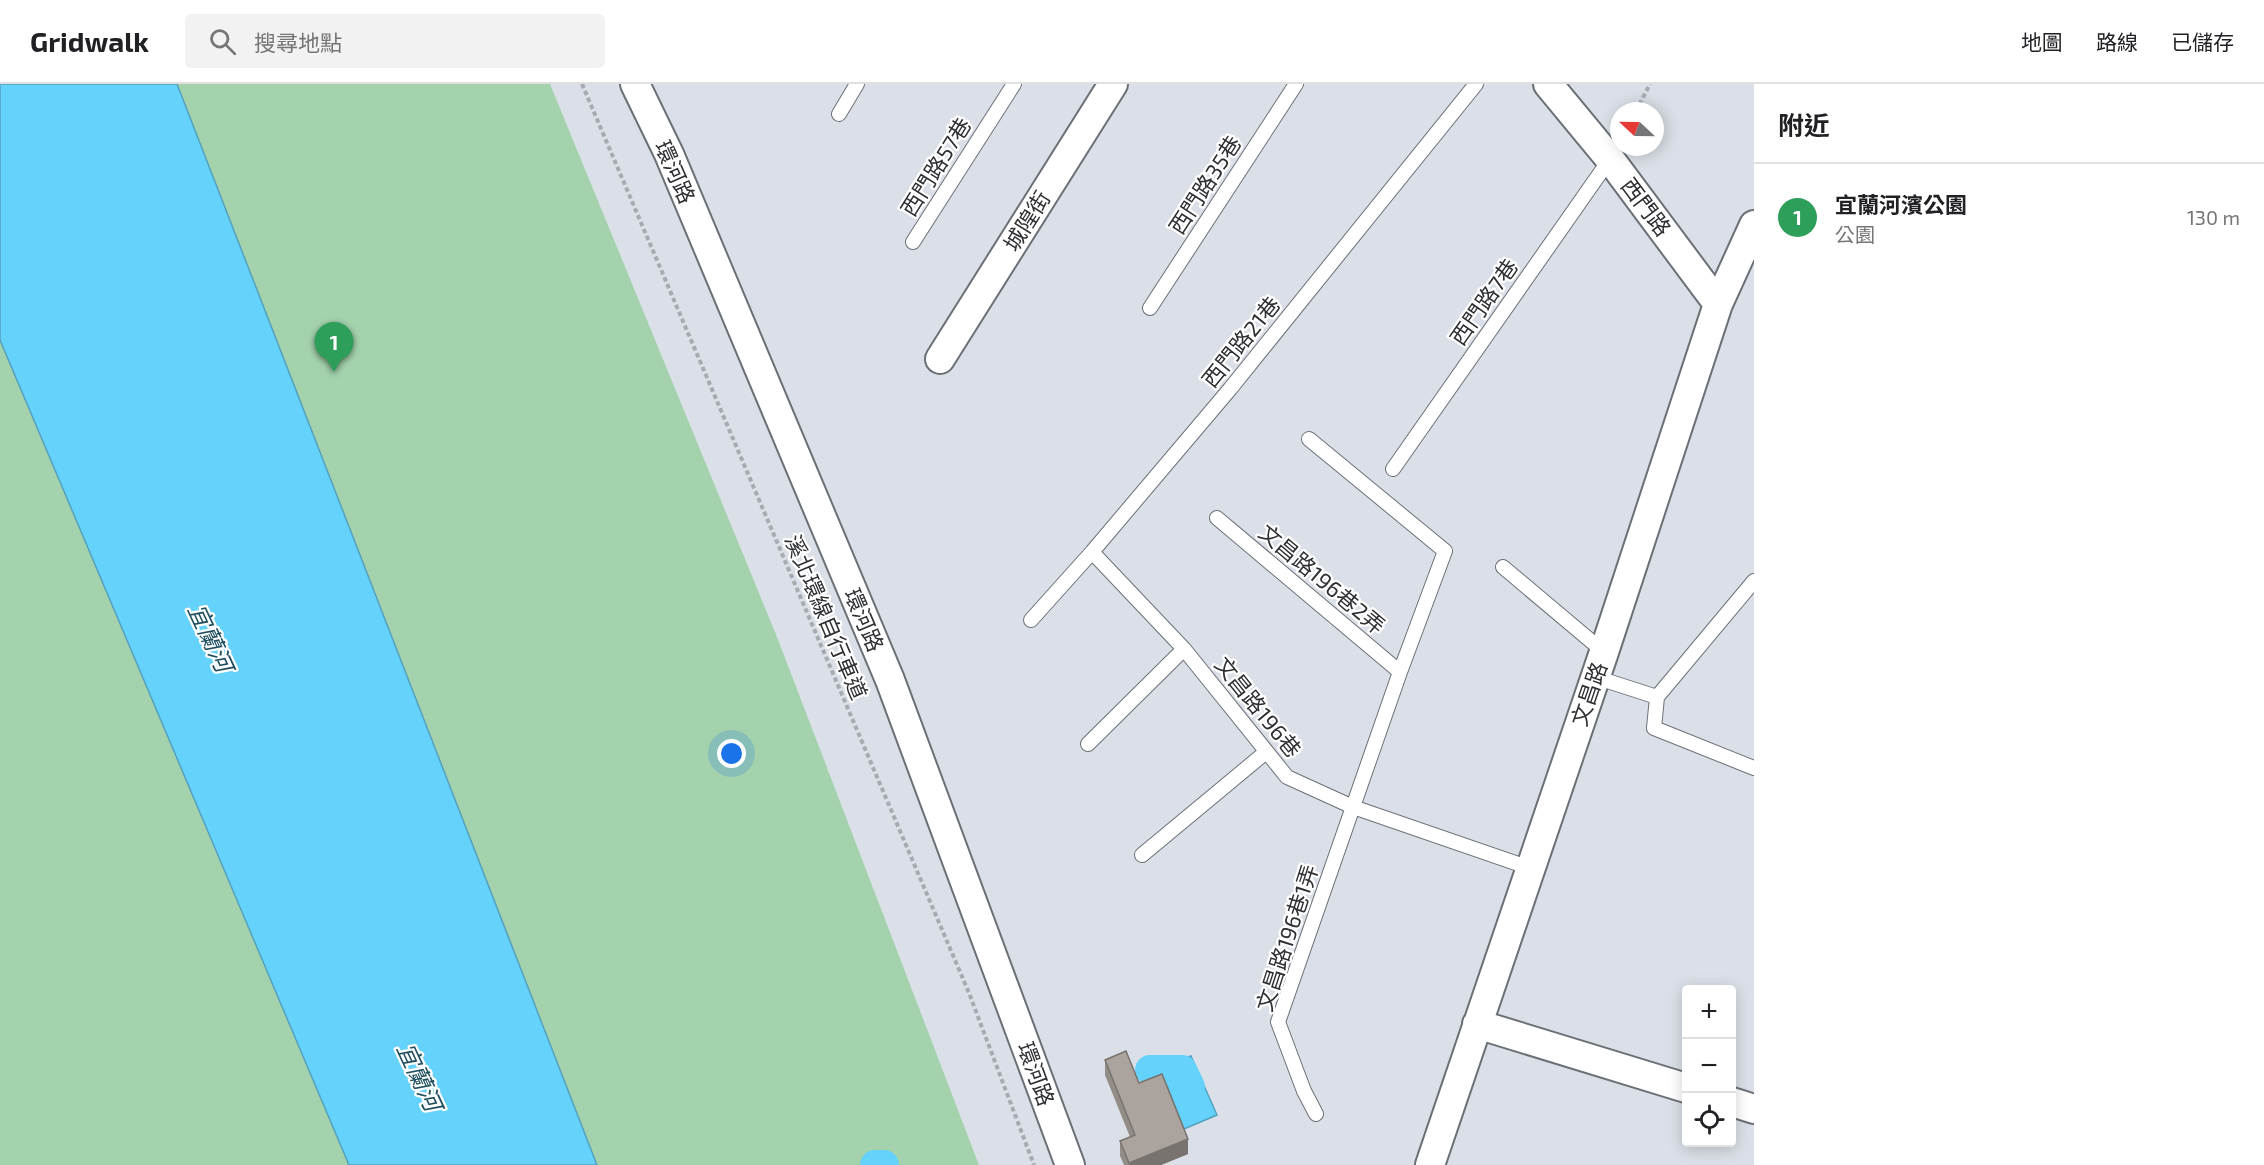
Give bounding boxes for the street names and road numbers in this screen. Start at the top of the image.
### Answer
street label: 西門路57巷 [895,112,976,220]
street label: 西門路35巷 [1163,130,1246,239]
street label: 環河路 [651,136,701,207]
street label: 西門路 [1617,172,1677,241]
street label: 城隍街 [998,186,1055,255]
street label: 西門路7巷 [1444,253,1522,350]
street label: 西門路21巷 [1196,291,1285,392]
street label: 文昌路196巷2弄 [1254,518,1391,638]
street label: 溪北環線自行車道 [781,531,873,703]
street label: 環河路 [840,584,890,655]
street label: 文昌路196巷 [1210,651,1307,762]
street label: 文昌路 [1565,658,1611,729]
street label: 文昌路196巷1弄 [1250,861,1322,1014]
street label: 環河路 [1013,1038,1060,1109]

